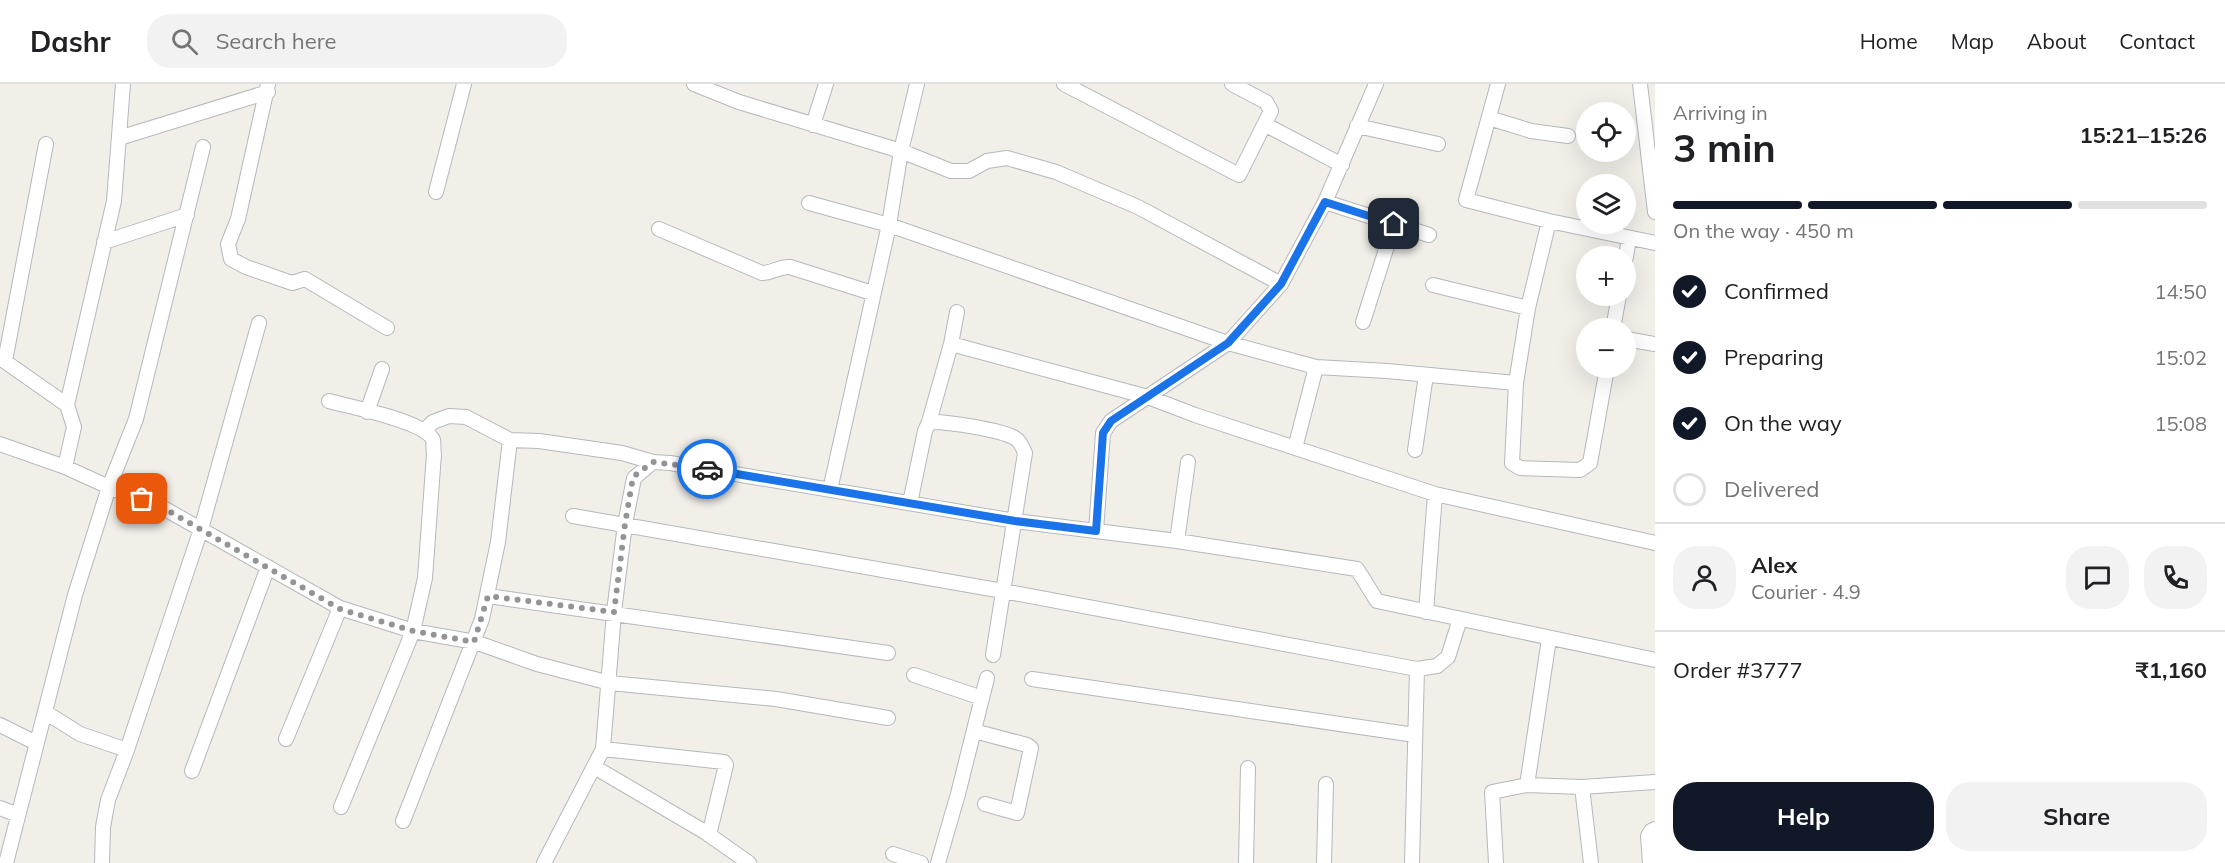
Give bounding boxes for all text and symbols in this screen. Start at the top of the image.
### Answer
search box [147,14,567,68]
text: Dashr [30,24,111,59]
icon: search [168,25,201,58]
text: Search here [216,27,337,55]
text: Home [1860,28,1918,54]
text: Map [1951,28,1994,54]
text: About [2027,28,2086,54]
text: Contact [2119,28,2195,54]
text: Arriving in [1673,100,1768,125]
map controls [1576,102,1636,378]
button: locate [1576,102,1636,162]
text: 15:21–15:26 [2079,121,2207,149]
text: 3 min [1673,123,1776,172]
button: layers [1576,174,1636,234]
pin [1368,198,1419,249]
icon: home [1377,207,1410,240]
text: On the way · 450 m [1673,218,1854,243]
button: + [1576,246,1636,306]
icon: check [1673,275,1706,308]
text: Confirmed [1724,277,1829,305]
text: 14:50 [2154,279,2207,304]
button: − [1576,318,1636,378]
icon: check [1673,341,1706,374]
text: Preparing [1724,343,1824,371]
text: 15:02 [2154,345,2207,370]
icon: check [1673,407,1706,440]
text: On the way [1724,409,1842,437]
text: 15:08 [2154,411,2207,436]
courier [677,439,737,499]
icon: car [691,453,724,486]
pin [116,473,167,524]
text: Delivered [1724,475,1819,503]
icon: bag [125,482,158,515]
button: person [1673,546,1736,609]
button: chat [2066,546,2129,609]
button: phone [2144,546,2207,609]
text: Alex [1751,551,1797,579]
text: Courier · 4.9 [1751,579,1861,604]
text: Order #3777 [1673,656,1803,684]
text: ₹1,160 [2136,656,2207,684]
button: Help [1673,782,1934,851]
button: Share [1946,782,2207,851]

